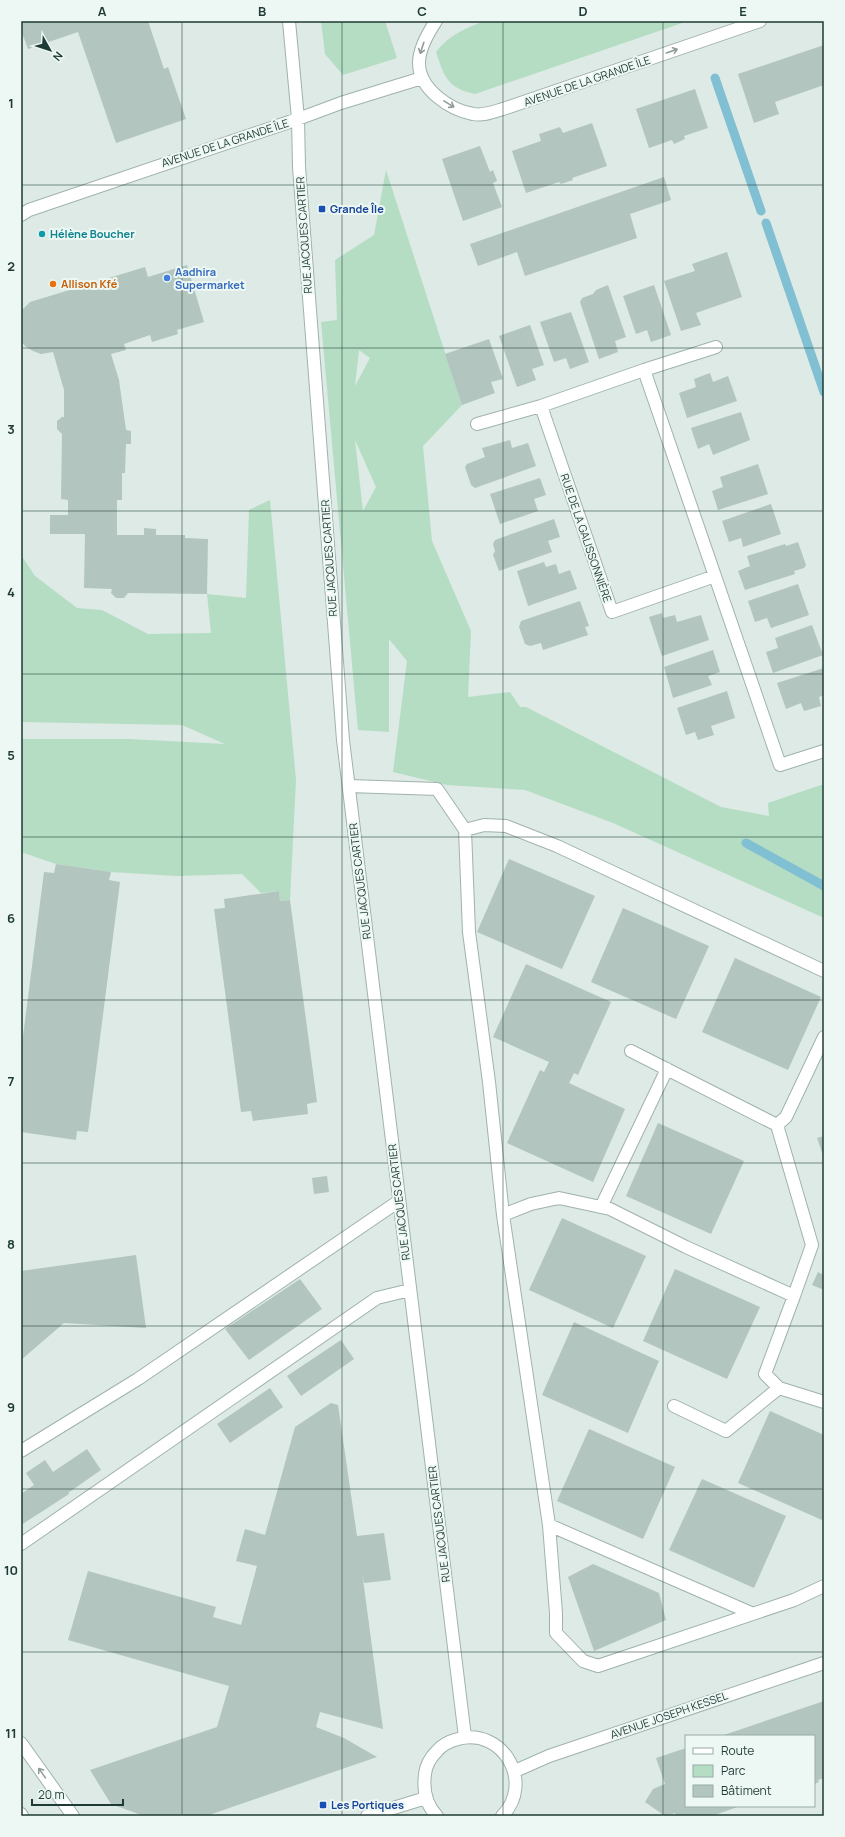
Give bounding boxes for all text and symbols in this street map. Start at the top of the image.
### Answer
text: A [98,2,107,20]
text: B [258,2,266,20]
text: C [417,2,427,20]
text: D [578,2,588,20]
text: E [739,2,747,20]
north arrow [30,30,70,70]
one-way arrow [418,42,426,54]
one-way arrow [666,47,679,54]
text: N [50,49,66,64]
street label: AVENUE DE LA GRANDE ÎLE [522,52,652,109]
text: 1 [8,94,14,112]
one-way arrow [443,101,455,109]
street label: AVENUE DE LA GRANDE ÎLE [159,115,290,170]
street label: RUE JACQUES CARTIER [292,176,315,294]
place label: Grande Île [330,201,384,216]
marker: Grande Île [317,204,327,214]
place label: Hélène Boucher [50,226,135,241]
marker: Hélène Boucher [37,229,47,239]
text: 2 [7,257,15,275]
place label: Aadhira Supermarket [175,264,245,292]
marker: Aadhira Supermarket [162,273,172,283]
place label: Allison Kfé [61,276,118,291]
marker: Allison Kfé [48,279,58,289]
text: 3 [7,420,15,438]
street label: RUE DE LA GALISSONNIÈRE [557,471,616,604]
street label: RUE JACQUES CARTIER [317,499,340,617]
text: 4 [7,583,15,601]
text: 5 [7,746,15,764]
street label: RUE JACQUES CARTIER [345,822,374,940]
text: 6 [7,909,15,927]
text: 7 [8,1072,15,1090]
street label: RUE JACQUES CARTIER [384,1143,413,1261]
text: 8 [7,1235,15,1253]
text: 9 [7,1398,15,1416]
street label: RUE JACQUES CARTIER [424,1465,453,1583]
text: 10 [4,1561,18,1579]
street label: AVENUE JOSEPH KESSEL [608,1687,730,1742]
text: 11 [5,1724,17,1742]
legend [685,1735,815,1807]
text: Route [721,1742,754,1759]
text: Parc [721,1762,746,1779]
one-way arrow [38,1768,46,1779]
scale bar [32,1781,123,1807]
text: Bâtiment [721,1782,772,1799]
text: 20 m [38,1786,65,1803]
place label: Les Portiques [331,1797,404,1812]
marker: Les Portiques [318,1800,328,1810]

